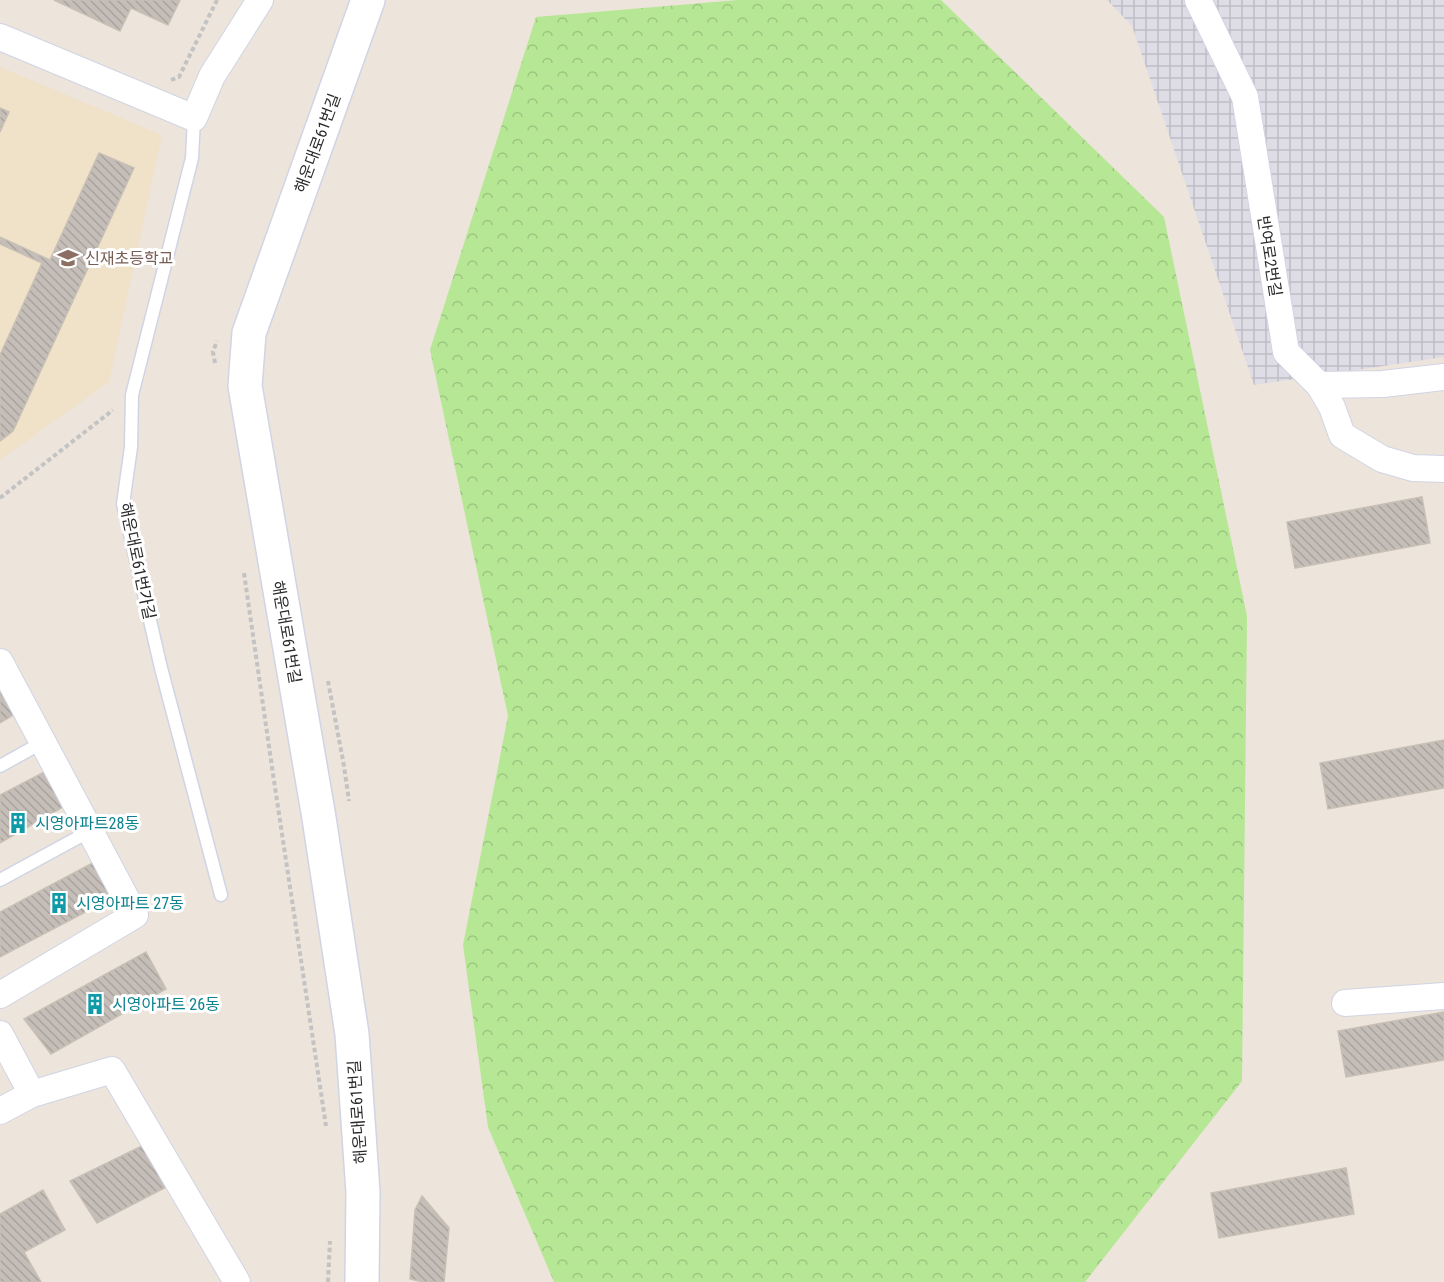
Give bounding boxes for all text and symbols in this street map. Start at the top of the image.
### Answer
street label: 해운대로61번길 [291,91,344,195]
street label: 반여로2번길 [1254,214,1285,298]
school or university icon: 신재초등학교 [56,246,80,270]
place label: 신재초등학교 [85,249,173,268]
street label: 해운대로61번가길 [116,501,159,621]
street label: 해운대로61번길 [268,579,305,685]
building icon: 시영아파트28동 [6,811,30,835]
place label: 시영아파트28동 [35,814,139,833]
building icon: 시영아파트 27동 [47,891,71,915]
place label: 시영아파트 27동 [76,894,184,913]
building icon: 시영아파트 26동 [83,992,107,1016]
place label: 시영아파트 26동 [112,995,220,1014]
street label: 해운대로61번길 [344,1059,371,1165]

